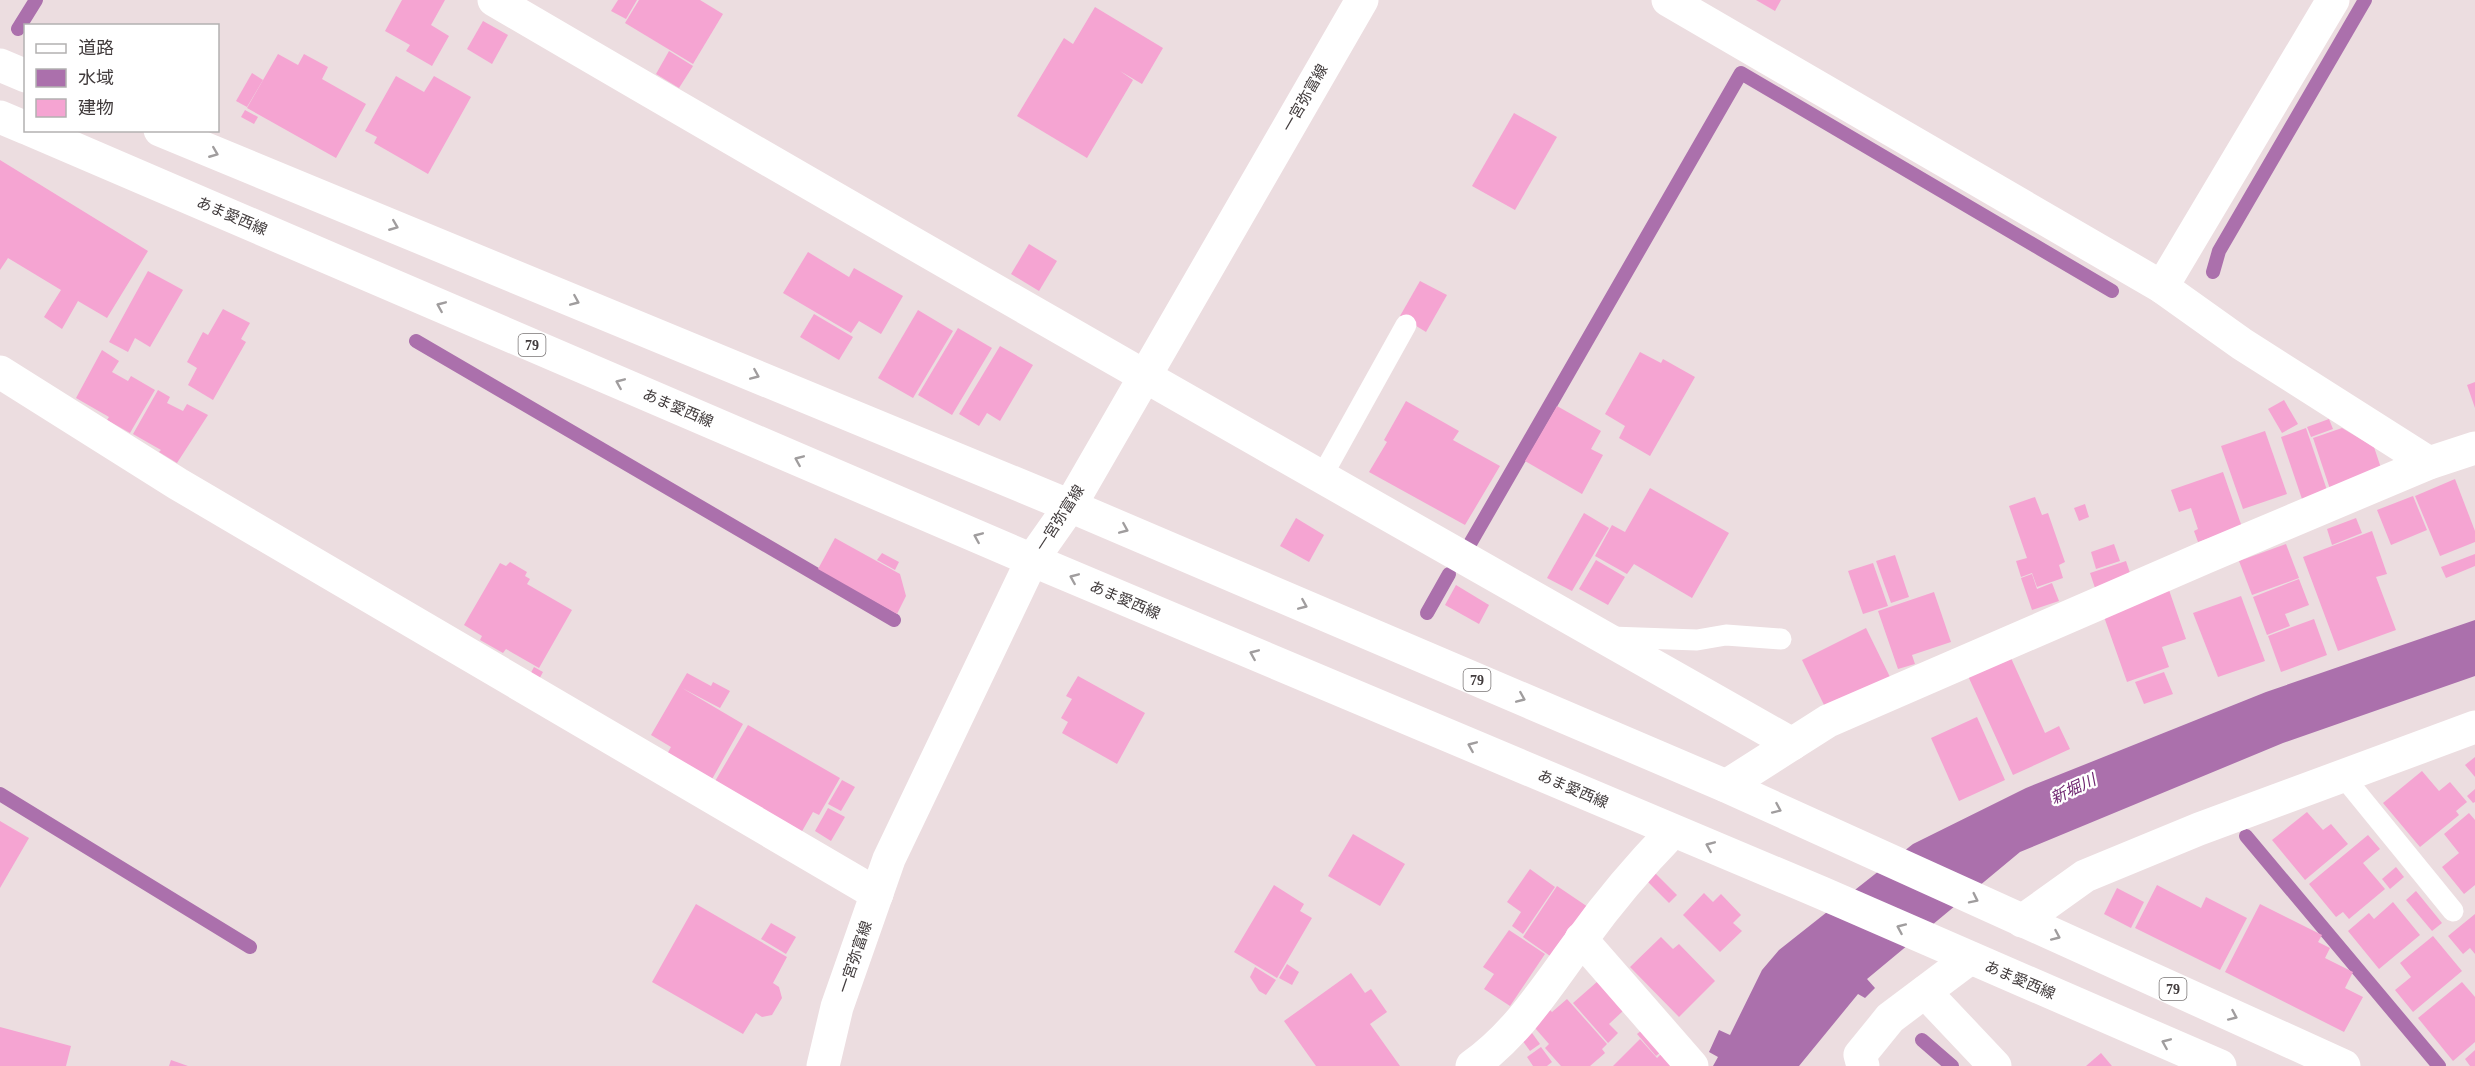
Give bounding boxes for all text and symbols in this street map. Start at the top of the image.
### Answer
legend [24,24,219,132]
text: 道路 [78,38,114,58]
street label: 一宮弥富線 [1279,62,1331,134]
text: 水域 [78,68,114,88]
text: 建物 [78,98,114,118]
one-way arrow [208,146,219,158]
street label: あま愛西線 [194,194,270,238]
one-way arrow [388,219,399,231]
one-way arrow [568,293,579,305]
one-way arrow [436,301,447,313]
road number: 79 [518,334,546,356]
one-way arrow [749,368,760,380]
one-way arrow [616,378,627,390]
street label: あま愛西線 [640,386,716,430]
one-way arrow [795,455,806,467]
street label: 一宮弥富線 [1033,482,1087,554]
one-way arrow [1117,522,1128,534]
one-way arrow [974,532,985,544]
one-way arrow [1069,573,1080,585]
street label: あま愛西線 [1087,578,1163,622]
one-way arrow [1297,598,1308,610]
one-way arrow [1249,649,1260,661]
road number: 79 [1464,669,1490,691]
one-way arrow [1515,691,1526,703]
one-way arrow [1467,741,1478,753]
street label: あま愛西線 [1535,767,1611,811]
water label: 新堀川 [2048,770,2100,807]
one-way arrow [1771,802,1782,814]
one-way arrow [1705,841,1716,853]
one-way arrow [1967,892,1978,904]
street label: 一宮弥富線 [835,919,875,995]
one-way arrow [1897,923,1908,935]
one-way arrow [2049,929,2060,941]
street label: あま愛西線 [1982,958,2058,1002]
road number: 79 [2160,978,2186,1000]
one-way arrow [2227,1009,2238,1021]
one-way arrow [2162,1038,2173,1050]

